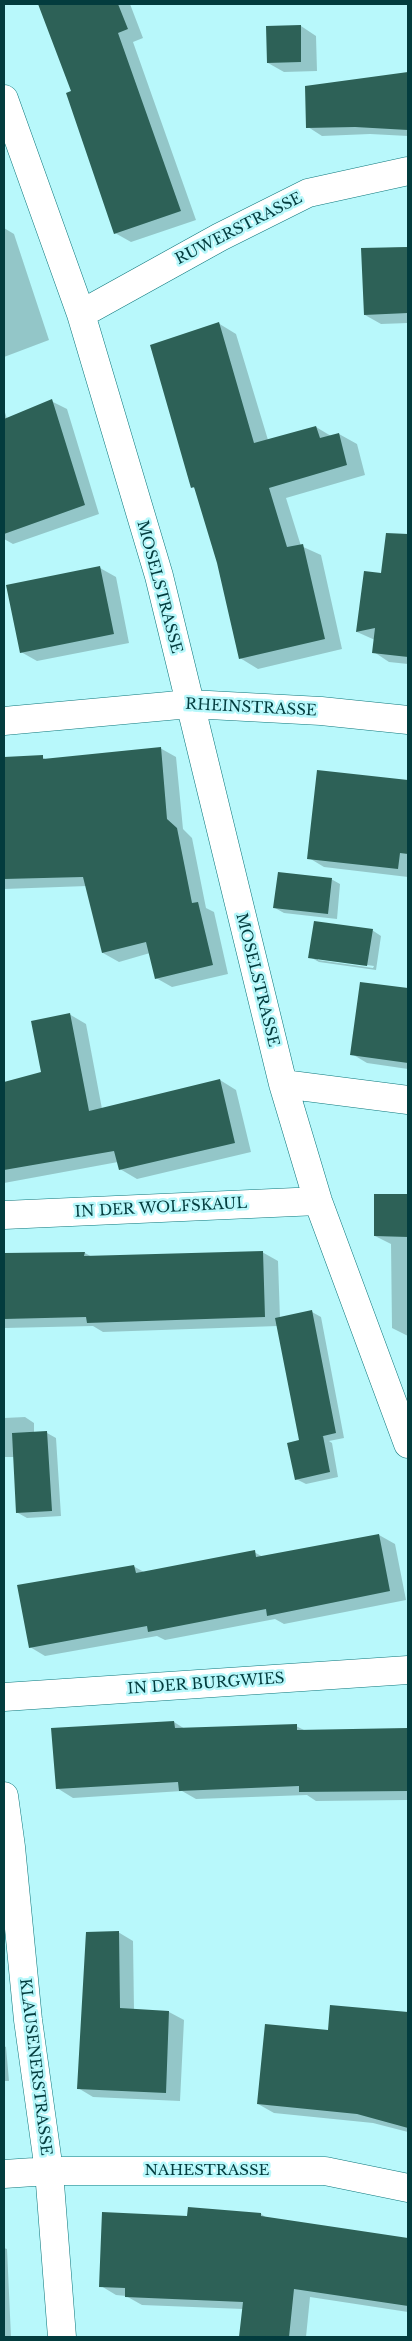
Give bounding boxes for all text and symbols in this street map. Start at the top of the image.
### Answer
street label: RUWERSTRASSE [173,189,305,269]
street label: MOSELSTRASSE [133,518,185,656]
street label: RHEINSTRASSE [185,696,317,720]
street label: MOSELSTRASSE [232,911,282,1049]
street label: IN DER WOLFSKAUL [74,1194,248,1222]
street label: IN DER BURGWIES [127,1670,285,1698]
street label: KLAUSENERSTRASSE [15,1977,55,2157]
street label: NAHESTRASSE [145,2162,269,2180]

